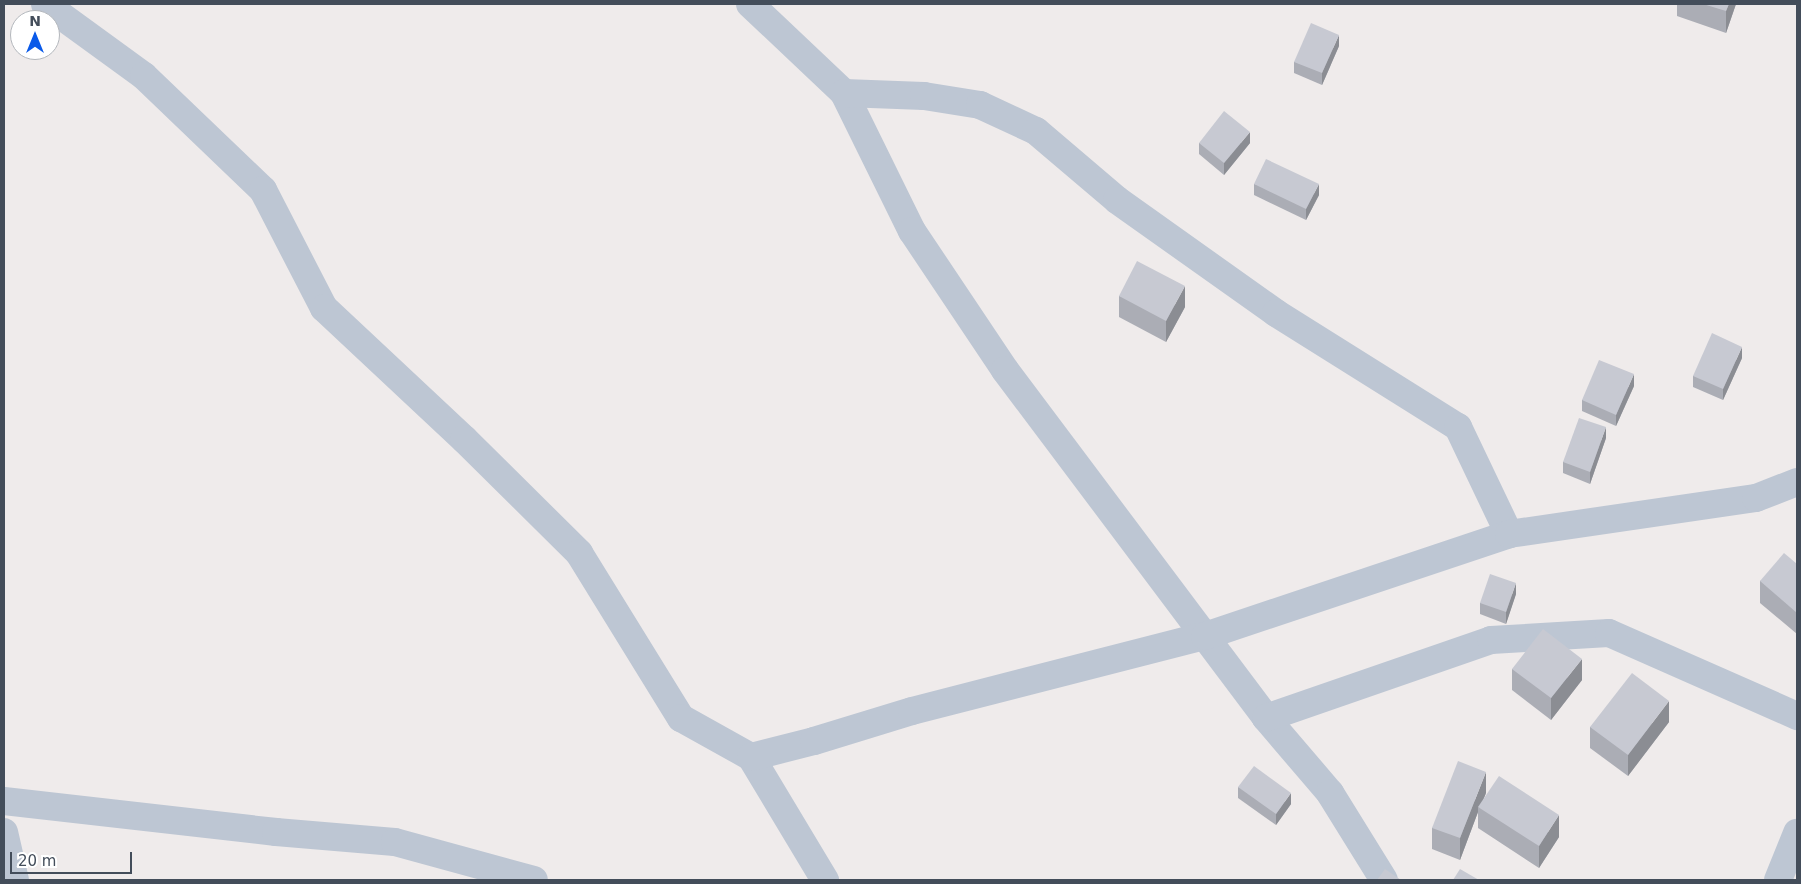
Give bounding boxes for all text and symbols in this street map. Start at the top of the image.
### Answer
north arrow [10,10,60,60]
text: N [29,13,41,29]
scale bar [12,842,135,874]
text: 20 m [18,852,56,870]

